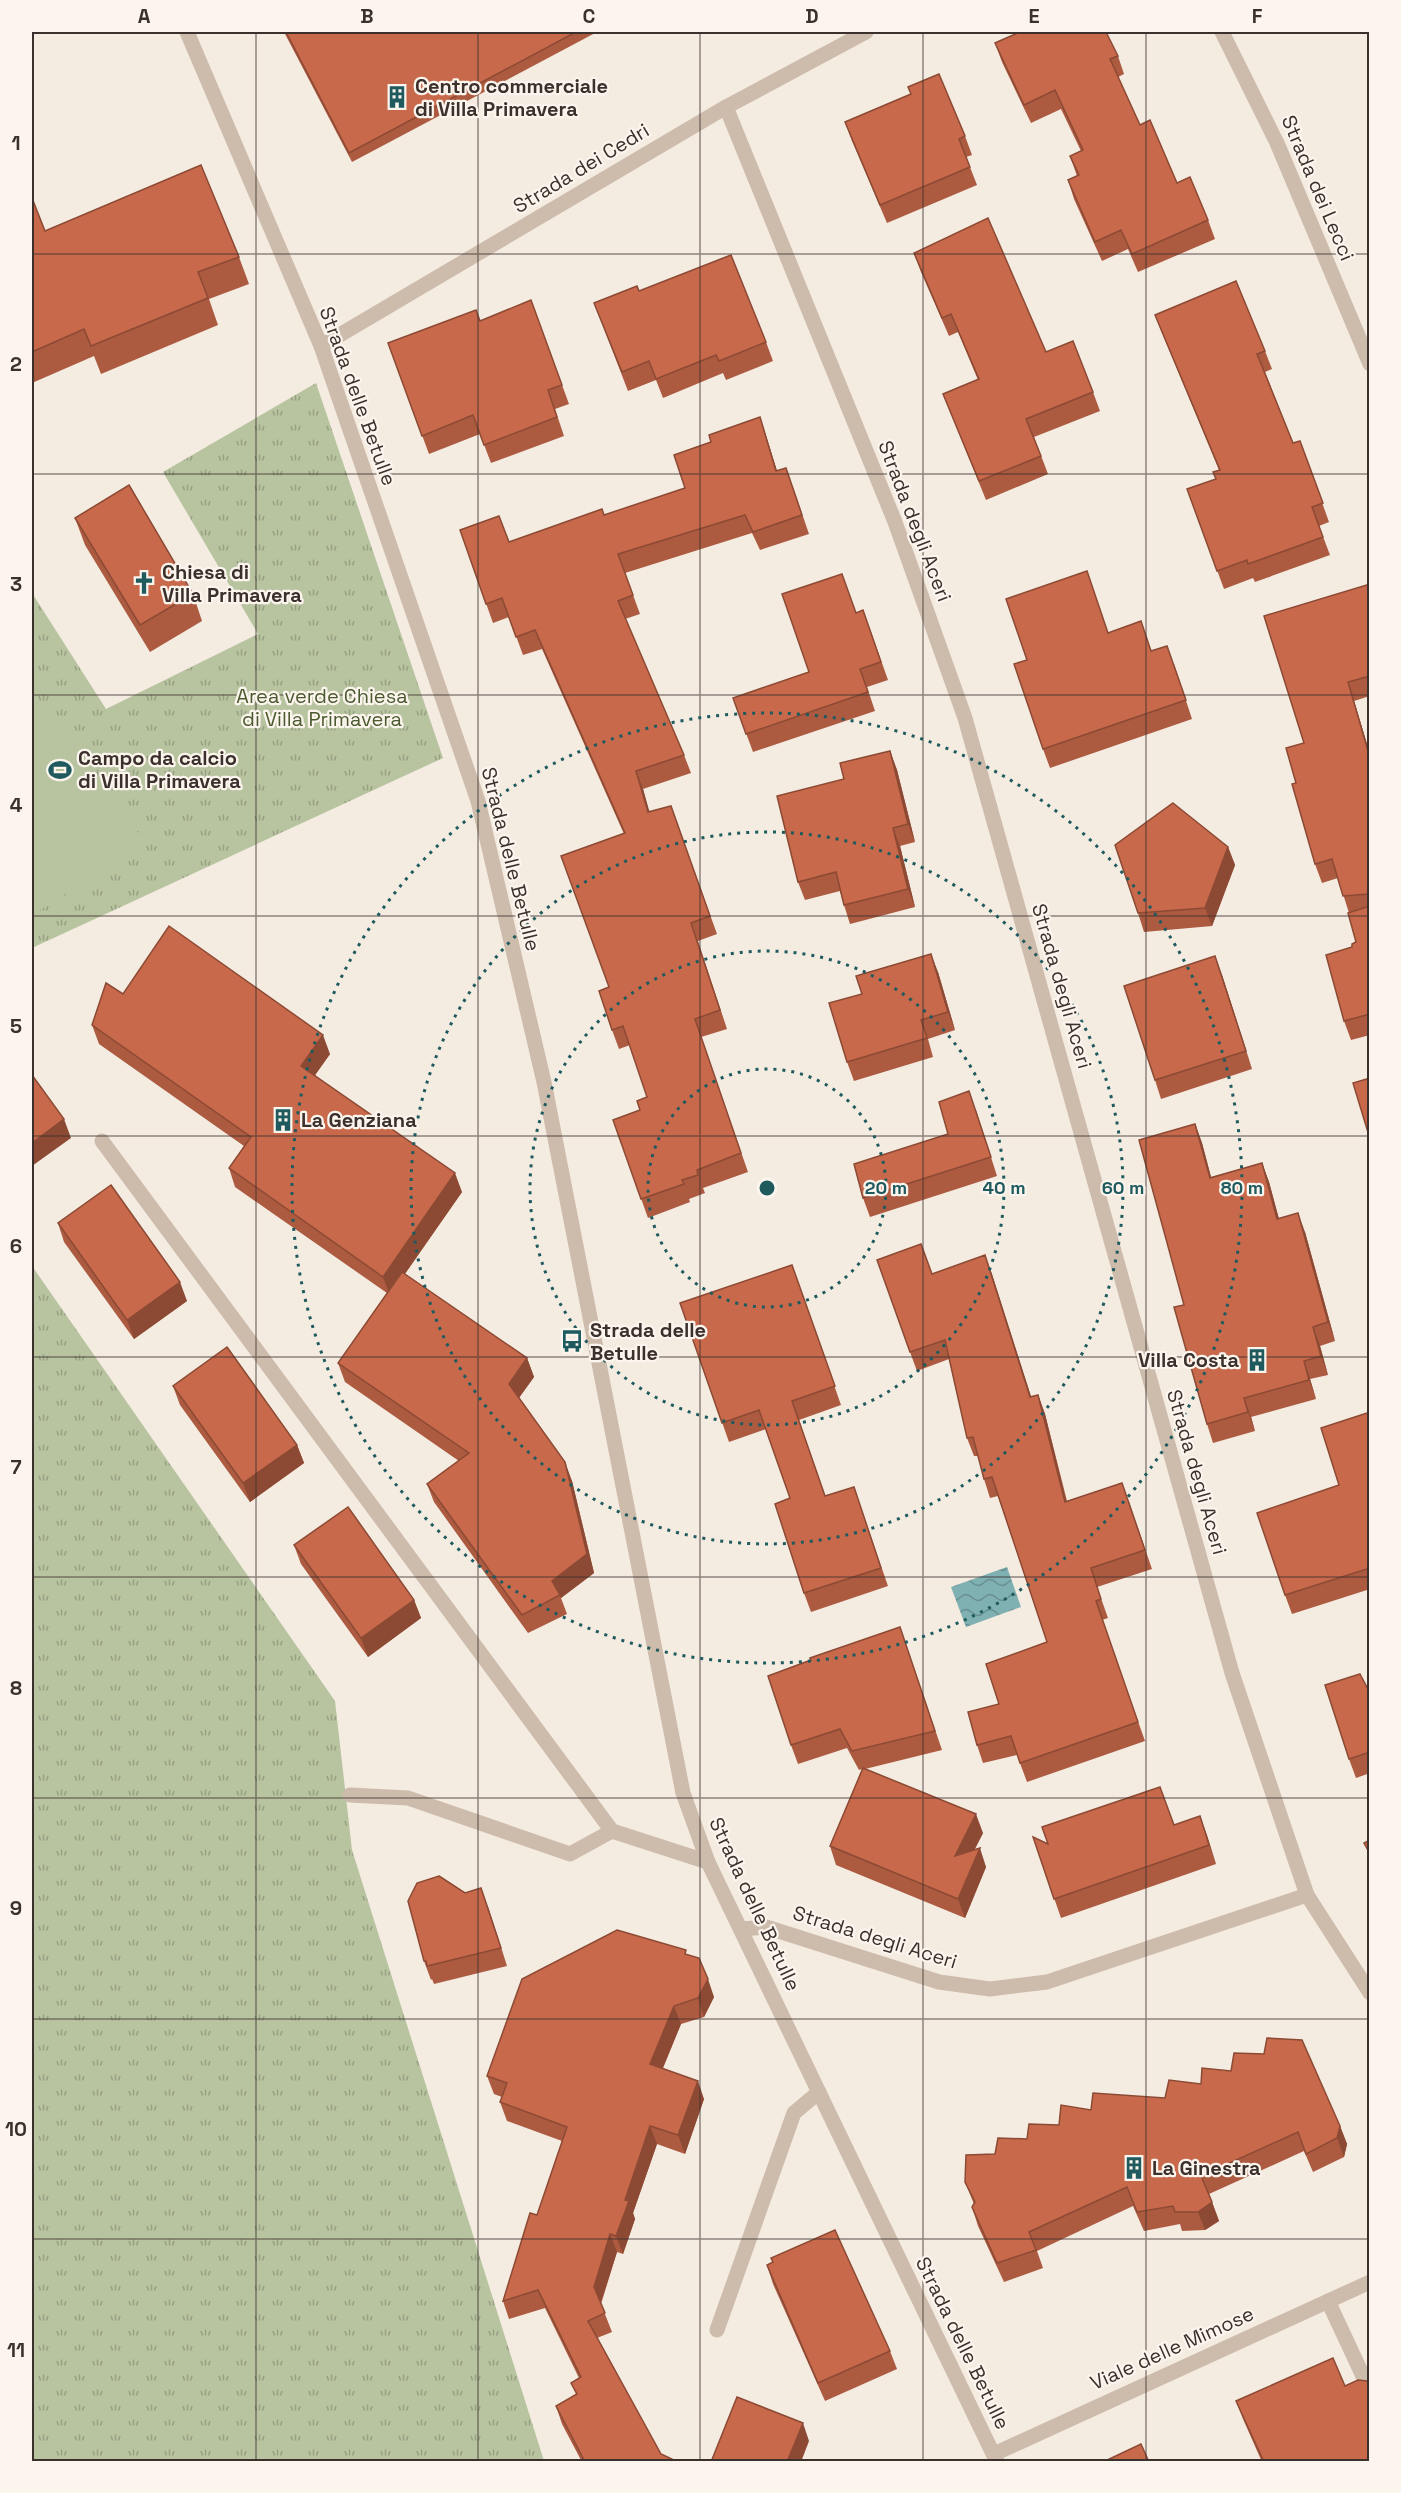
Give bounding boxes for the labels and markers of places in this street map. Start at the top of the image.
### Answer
place label: Centro commerciale di Villa Primavera [415,73,608,122]
building icon: Centro commerciale di Villa Primavera [384,84,410,110]
place label: Chiesa di Villa Primavera [162,559,302,608]
church icon: Chiesa di Villa Primavera [131,570,157,596]
place label: Campo da calcio di Villa Primavera [78,745,241,794]
sports icon: Campo da calcio di Villa Primavera [47,757,73,783]
building icon: La Genziana [270,1107,296,1133]
place label: La Genziana [301,1107,417,1133]
centre of rings [757,1178,777,1198]
place label: Strada delle Betulle [590,1317,706,1366]
bus stop icon: Strada delle Betulle [559,1328,585,1354]
place label: Villa Costa [1138,1347,1239,1373]
building icon: Villa Costa [1244,1347,1270,1373]
building icon: La Ginestra [1121,2155,1147,2181]
place label: La Ginestra [1152,2155,1261,2181]

